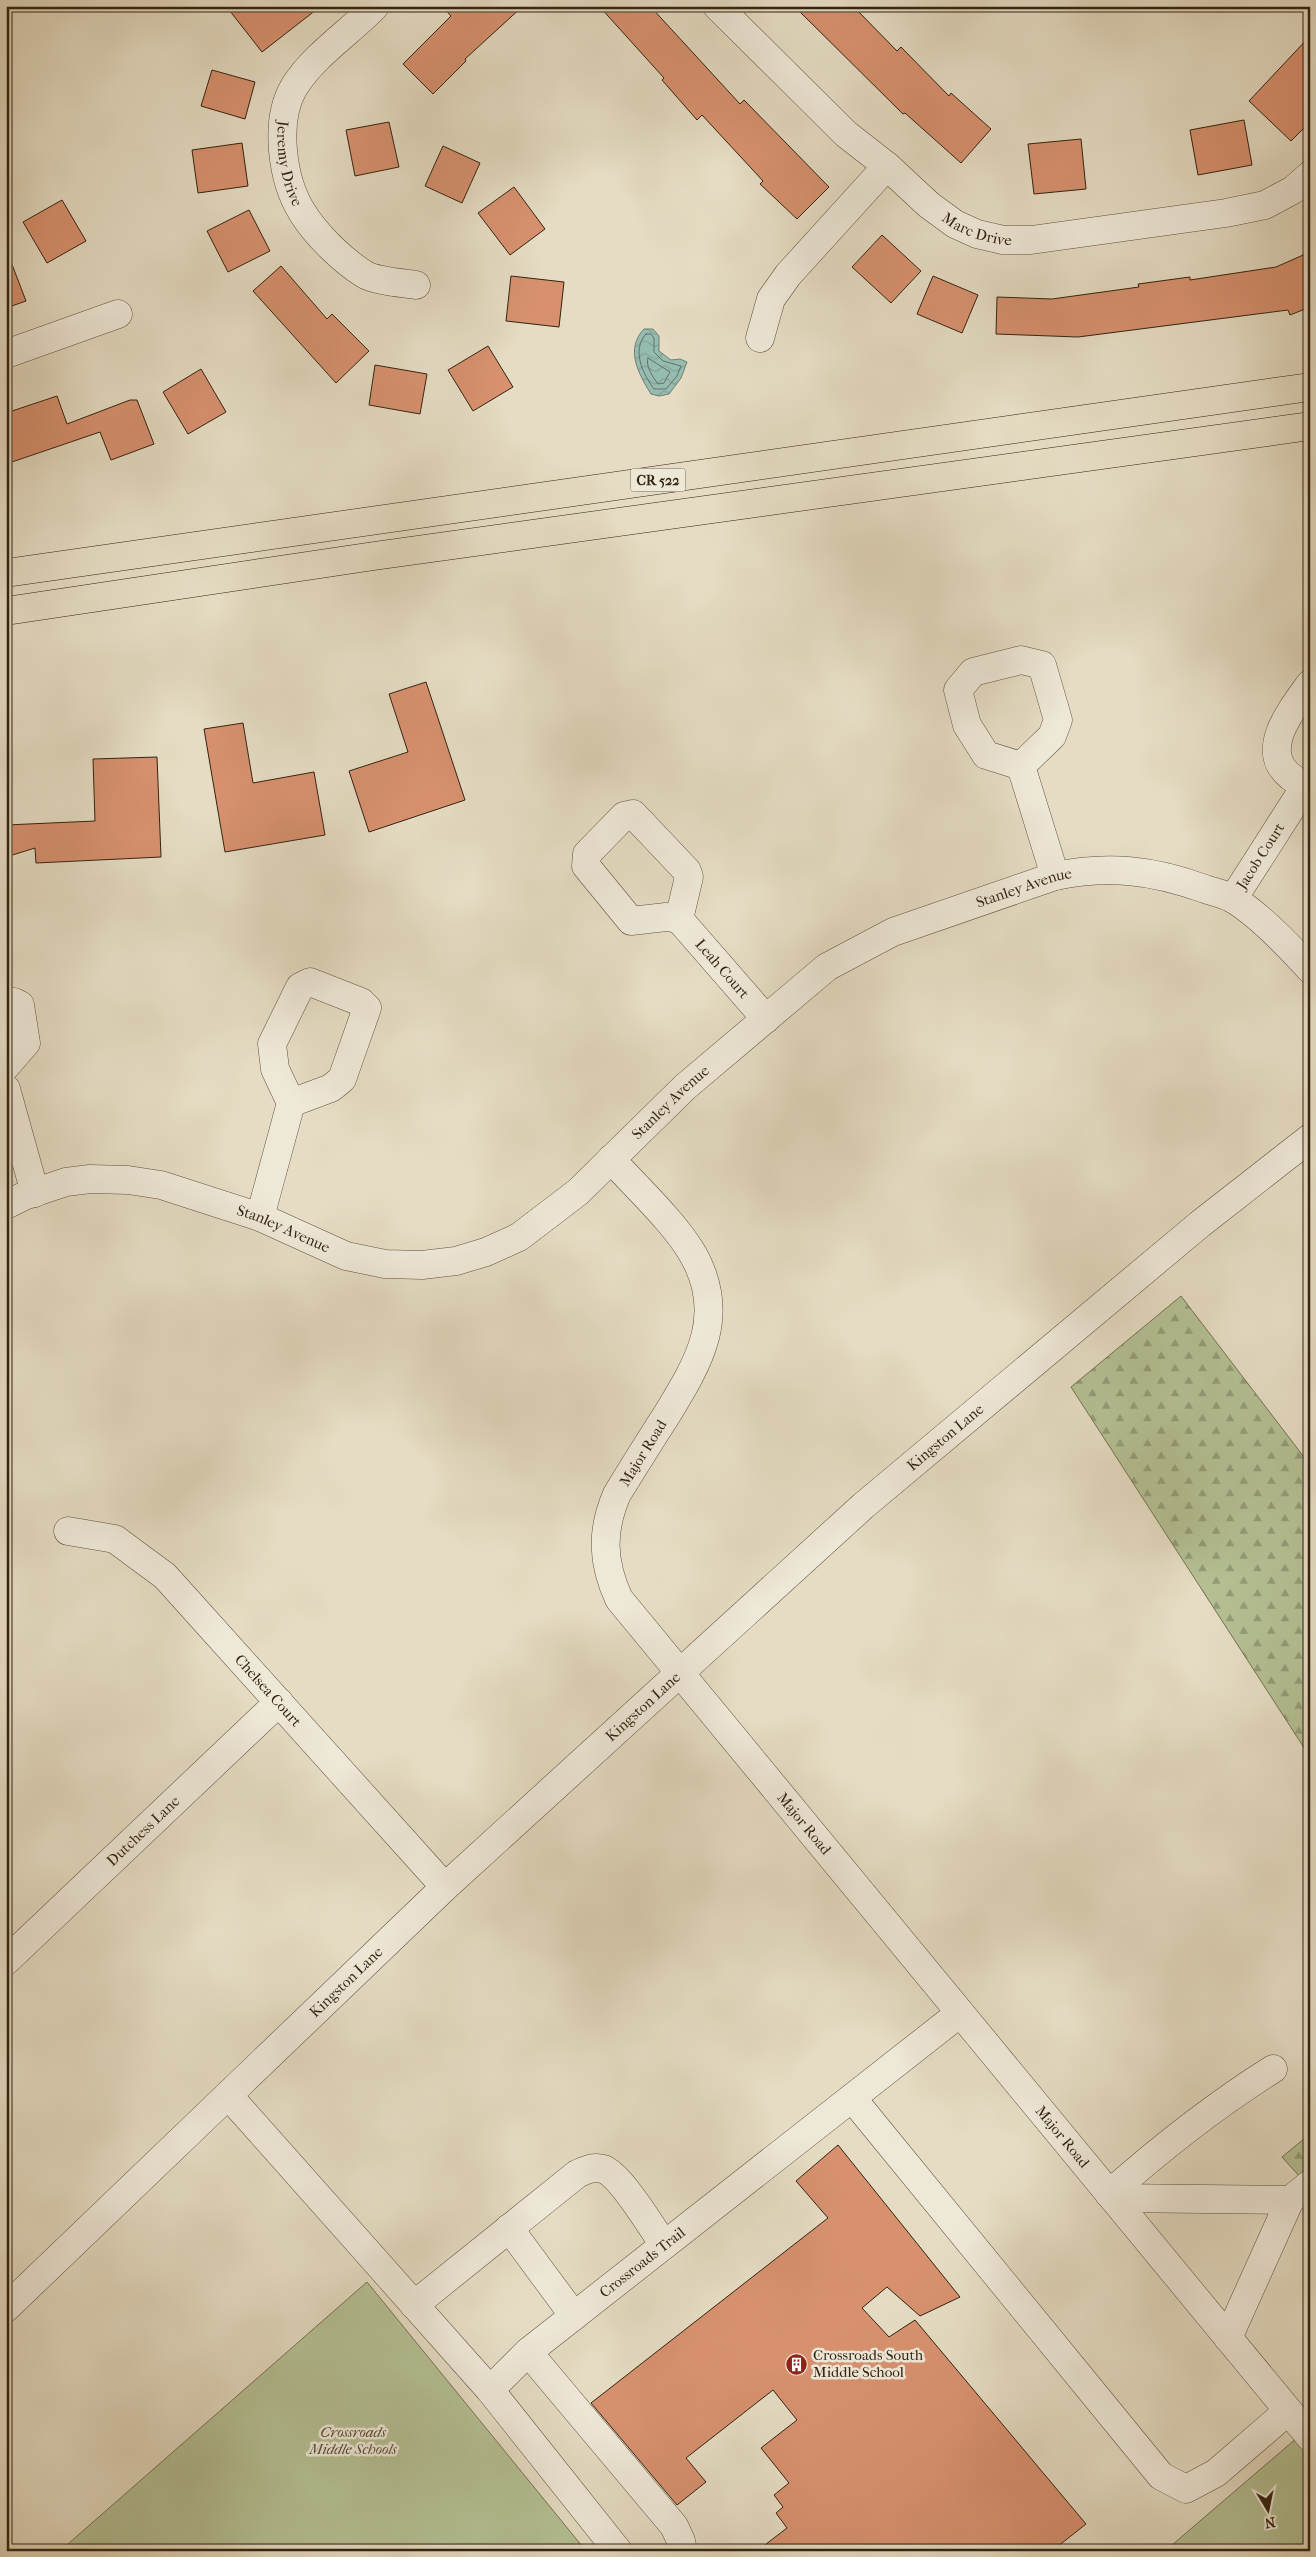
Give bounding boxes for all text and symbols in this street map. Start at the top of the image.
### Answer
street label: Jeremy Drive [273,119,306,210]
street label: Marc Drive [938,208,1012,249]
road number: CR 522 [630,468,686,492]
street label: Jacob Court [1232,819,1289,894]
street label: Stanley Avenue [974,864,1073,912]
street label: Leah Court [692,935,753,1003]
street label: Stanley Avenue [628,1061,713,1143]
street label: Stanley Avenue [235,1201,333,1257]
street label: Kingston Lane [903,1400,988,1474]
street label: Major Road [616,1416,671,1490]
street label: Chelsea Court [231,1651,306,1731]
street label: Kingston Lane [602,1668,684,1745]
street label: Major Road [773,1789,835,1859]
street label: Dutchess Lane [103,1792,184,1870]
street label: Kingston Lane [306,1942,387,2021]
street label: Major Road [1032,2102,1094,2172]
street label: Crossroads Trail [596,2223,689,2301]
place label: Crossroads South Middle School [813,2346,924,2381]
building icon: Crossroads South Middle School [785,2352,809,2376]
park label: Crossroads Middle Schools [308,2423,397,2458]
north arrow [1244,2484,1294,2534]
text: N [1263,2513,1277,2532]

